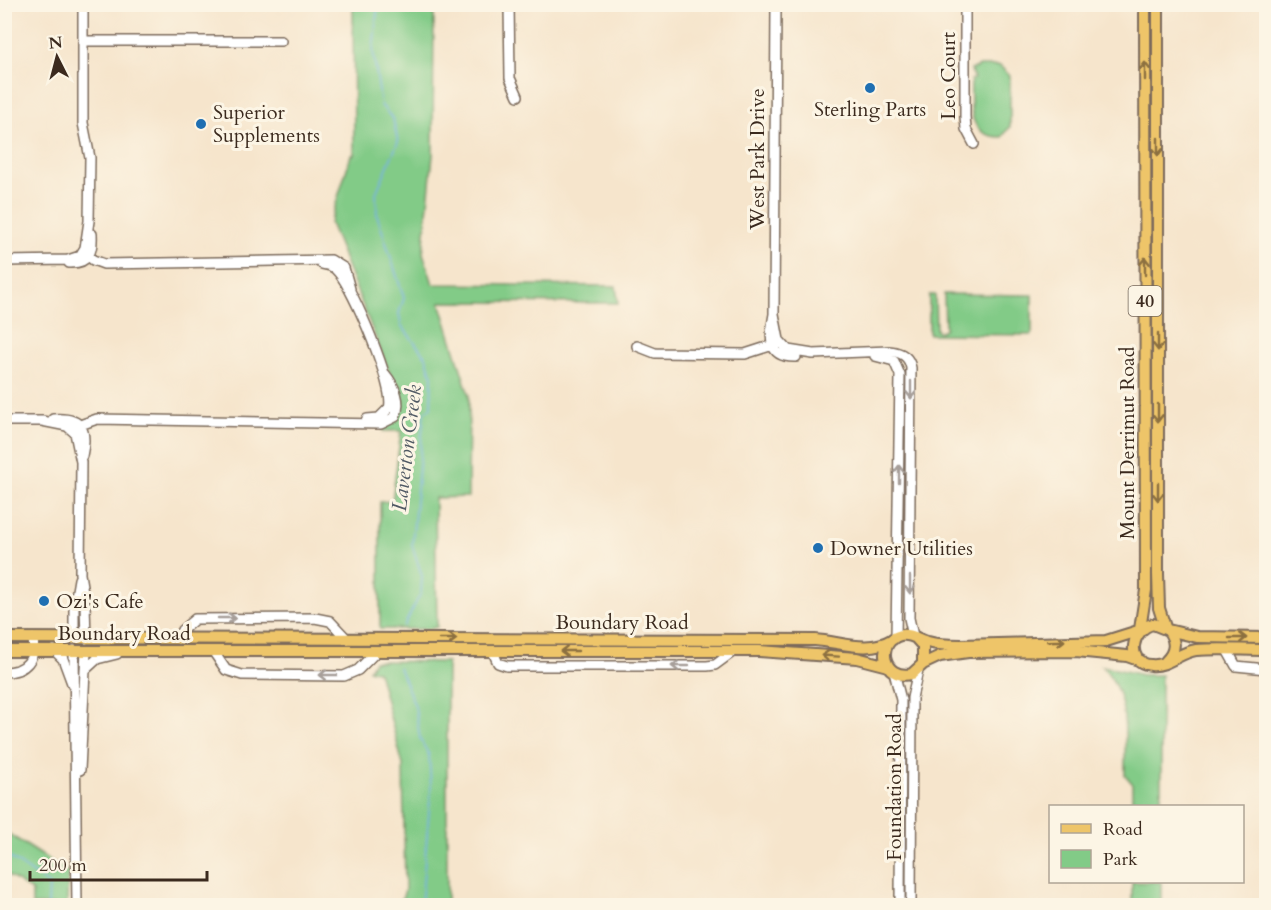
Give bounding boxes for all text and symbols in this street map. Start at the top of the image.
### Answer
north arrow [27,27,87,87]
text: N [47,31,64,55]
street label: Leo Court [935,31,962,120]
one-way arrow [1139,61,1151,81]
marker: Sterling Parts [863,81,877,95]
street label: West Park Drive [744,88,771,231]
place label: Sterling Parts [814,96,926,123]
place label: Superior Supplements [213,99,320,149]
marker: Superior Supplements [194,117,208,131]
one-way arrow [1152,136,1164,156]
one-way arrow [1139,256,1151,276]
road number: 40 [1128,286,1162,316]
one-way arrow [1152,331,1164,351]
street label: Mount Derrimut Road [1114,346,1141,539]
one-way arrow [905,380,917,400]
water label: Laverton Creek [385,382,429,513]
one-way arrow [1152,402,1164,422]
one-way arrow [893,464,905,484]
one-way arrow [1152,482,1164,502]
place label: Downer Utilities [830,535,973,562]
marker: Downer Utilities [811,541,825,555]
one-way arrow [904,575,916,595]
place label: Ozi's Cafe [56,588,144,615]
marker: Ozi's Cafe [37,594,51,608]
street label: Boundary Road [555,609,689,636]
one-way arrow [216,612,236,624]
street label: Boundary Road [57,620,191,647]
one-way arrow [1227,632,1247,644]
one-way arrow [438,633,458,645]
one-way arrow [1045,635,1065,647]
one-way arrow [559,645,579,657]
one-way arrow [821,650,841,661]
one-way arrow [671,660,691,672]
one-way arrow [318,669,338,681]
street label: Foundation Road [881,713,908,861]
legend [1049,805,1244,883]
text: Road [1103,817,1143,842]
scale bar [30,844,207,882]
text: Park [1103,847,1138,872]
text: 200 m [39,853,87,878]

